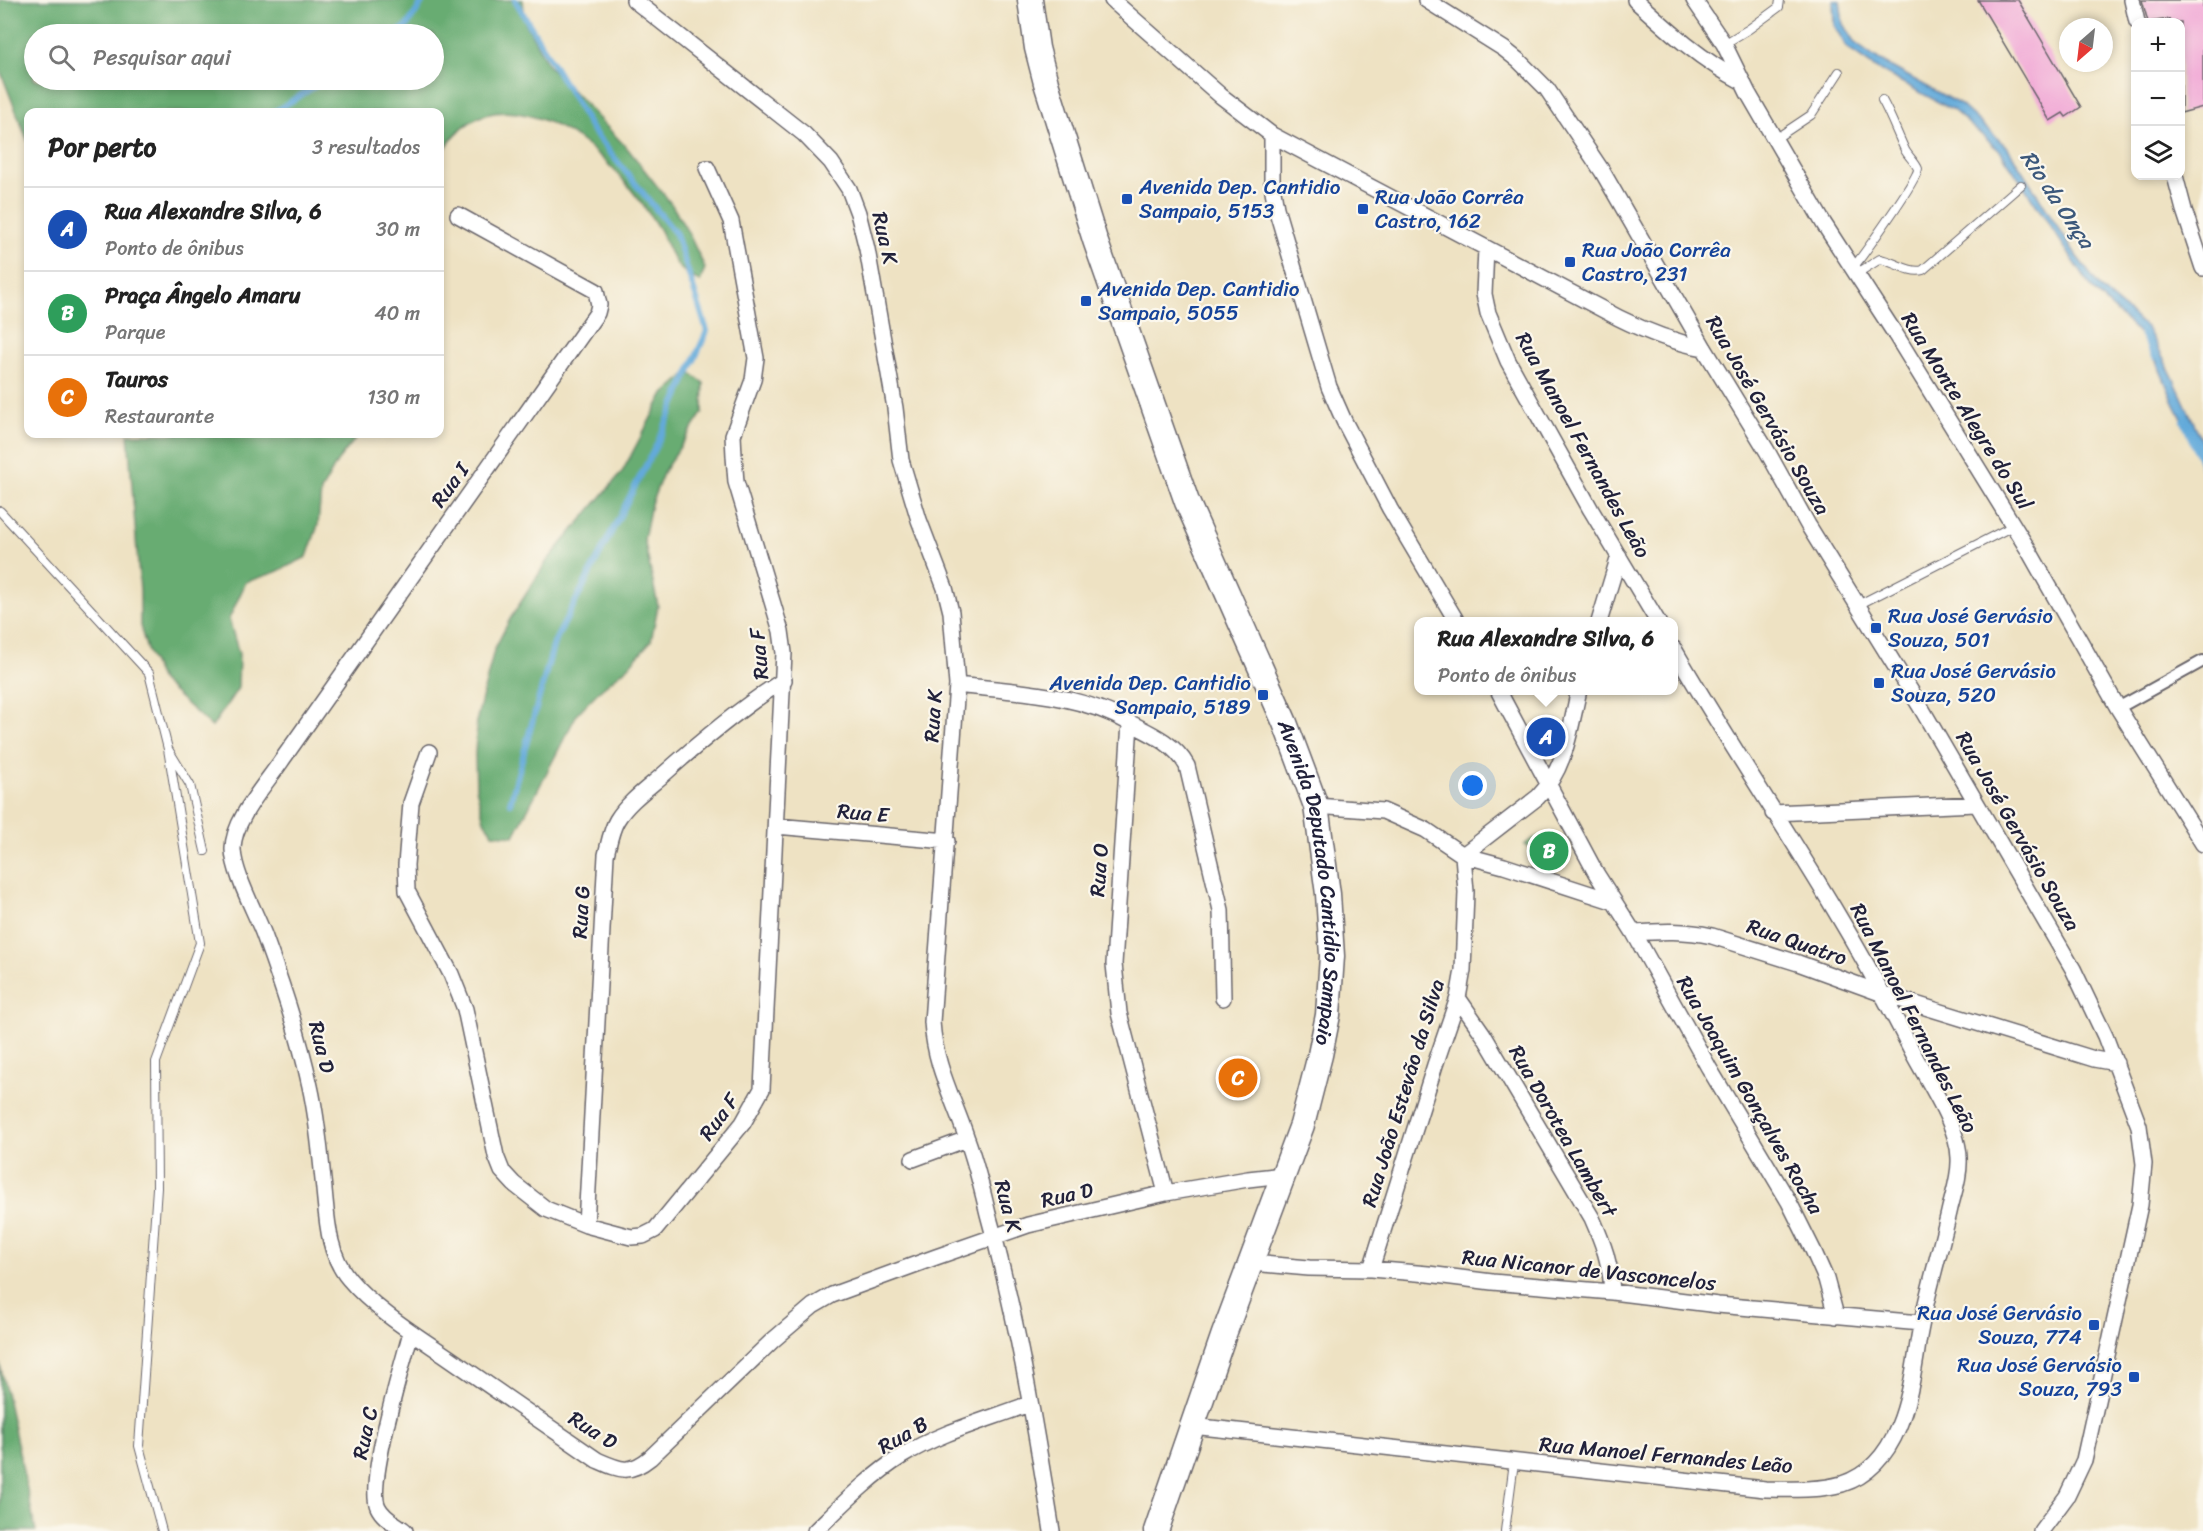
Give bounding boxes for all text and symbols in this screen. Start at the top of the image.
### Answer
north arrow [2059,18,2113,72]
map controls [2131,18,2185,180]
button: + [2131,18,2185,72]
search box [24,24,444,90]
text: Pesquisar aqui [93,38,231,77]
icon: search [45,41,78,74]
button: − [2131,72,2185,126]
text: Por perto [48,124,156,170]
button: layers [2131,126,2185,180]
text: 3 resultados [312,130,420,165]
water label: Rio da Onça [2010,142,2106,259]
place label: Avenida Dep. Cantidio Sampaio, 5153 [1138,168,1341,230]
place label: Rua João Corrêa Castro, 162 [1375,178,1524,240]
text: Rua Alexandre Silva, 6 [105,192,322,231]
marker: Avenida Dep. Cantidio Sampaio, 5153 [1120,192,1134,206]
marker: Rua João Corrêa Castro, 162 [1356,202,1370,216]
street label: Rua K [861,208,910,269]
text: A [61,212,74,247]
text: 30 m [376,212,420,247]
text: Ponto de ônibus [105,231,244,266]
place label: Rua João Corrêa Castro, 231 [1582,231,1731,293]
marker: Rua João Corrêa Castro, 231 [1563,255,1577,269]
place label: Avenida Dep. Cantidio Sampaio, 5055 [1097,270,1300,332]
text: Praça Ângelo Amaru [105,276,301,315]
marker: Avenida Dep. Cantidio Sampaio, 5055 [1079,294,1093,308]
text: B [61,296,74,331]
text: 40 m [374,296,420,331]
street label: Rua Monte Alegre do Sul [1890,304,2044,519]
street label: Rua José Gervásio Souza [1695,308,1841,523]
text: Parque [105,315,165,350]
street label: Rua Manoel Fernandes Leão [1505,325,1661,566]
text: Tauros [105,360,168,399]
text: C [61,380,74,415]
text: 130 m [367,380,420,415]
text: Restaurante [105,399,214,434]
street label: Rua I [420,453,481,516]
place label: Rua José Gervásio Souza, 501 [1888,597,2053,659]
popup [1414,617,1678,695]
text: Rua Alexandre Silva, 6 [1438,619,1654,658]
marker: Rua José Gervásio Souza, 501 [1869,621,1883,635]
street label: Rua F [738,625,780,681]
place label: Rua José Gervásio Souza, 520 [1891,652,2056,714]
text: Ponto de ônibus [1438,658,1576,693]
place label: Avenida Dep. Cantidio Sampaio, 5189 [1048,664,1251,726]
marker: Rua José Gervásio Souza, 520 [1872,676,1886,690]
street label: Rua K [912,687,954,744]
marker: Avenida Dep. Cantidio Sampaio, 5189 [1256,688,1270,702]
street label: Avenida Deputado Cantídio Sampaio [1266,713,1351,1049]
pin: A [1526,714,1566,760]
street label: Rua José Gervásio Souza [1945,724,2091,939]
your location [1458,771,1487,800]
street label: Rua E [836,792,892,834]
pin: B [1530,828,1568,874]
street label: Rua O [1078,842,1120,898]
street label: Rua G [561,884,601,940]
street label: Rua Manoel Fernandes Leão [1839,896,1989,1140]
street label: Rua Quatro [1742,907,1853,977]
street label: Rua Joaquim Gonçalves Rocha [1666,968,1834,1222]
street label: Rua João Estevão da Silva [1350,974,1456,1212]
street label: Rua D [297,1017,347,1078]
street label: Rua Dorotea Lambert [1498,1038,1629,1226]
pin: C [1218,1056,1258,1100]
street label: Rua F [689,1084,750,1149]
street label: Rua D [1037,1170,1097,1219]
street label: Rua K [983,1176,1033,1238]
street label: Rua Nicanor de Vasconcelos [1460,1238,1718,1302]
place label: Rua José Gervásio Souza, 774 [1917,1294,2082,1356]
marker: Rua José Gervásio Souza, 774 [2087,1318,2101,1332]
place label: Rua José Gervásio Souza, 793 [1957,1346,2122,1408]
marker: Rua José Gervásio Souza, 793 [2127,1370,2141,1384]
street label: Rua D [561,1400,626,1460]
street label: Rua C [341,1403,389,1463]
street label: Rua B [870,1405,936,1465]
street label: Rua Manoel Fernandes Leão [1538,1425,1795,1485]

